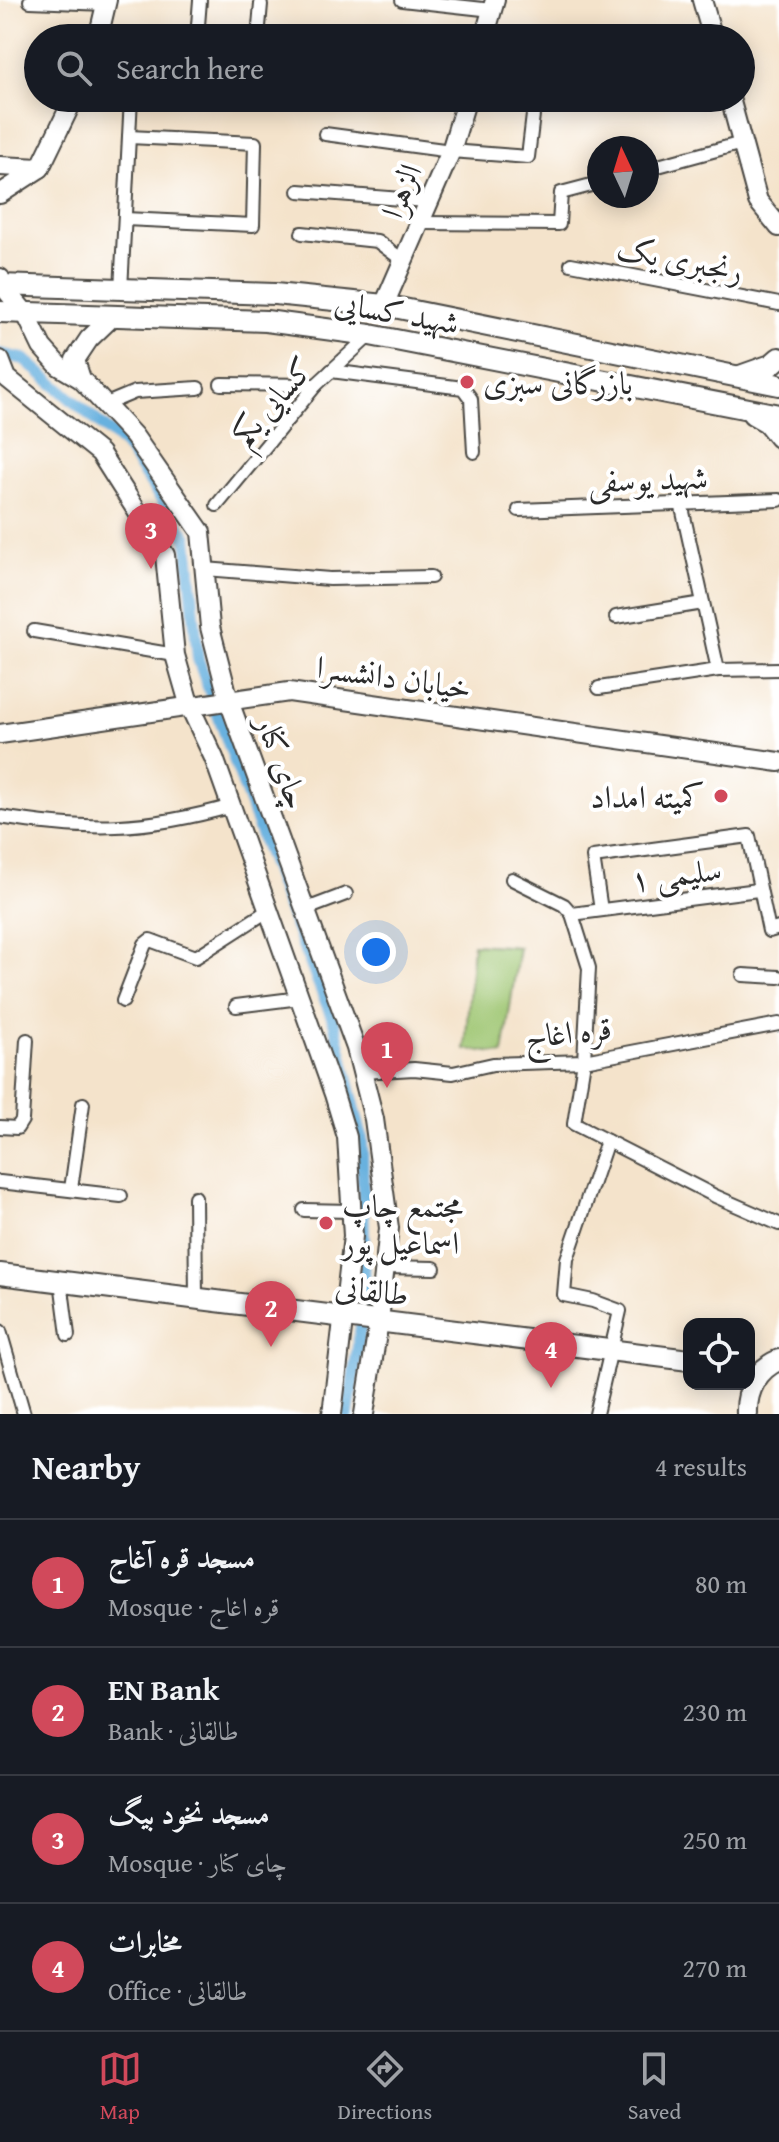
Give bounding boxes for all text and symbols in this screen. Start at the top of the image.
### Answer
search box [24,24,755,112]
icon: search [52,46,96,90]
text: Search here [116,46,264,90]
north arrow [587,136,659,208]
street label: الزهرا [369,156,433,226]
street label: رنجبری یک [613,224,747,294]
street label: شهید کسایی [331,278,463,346]
street label: کسایی یکم [220,346,330,461]
place label: بازرگانی سبزی [483,359,633,406]
marker: بازرگانی سبزی [458,373,476,391]
street label: شهید یوسفی [587,453,709,505]
pin: 3 [125,503,177,569]
street label: خیابان دانشسرا [314,643,474,711]
street label: چای کنار [243,706,322,815]
place label: کمیته امداد [590,773,705,820]
marker: کمیته امداد [712,787,730,805]
street label: سلیمی ۱ [628,845,724,903]
your location [356,932,396,972]
street label: قره اغاج [522,1004,614,1065]
pin: 1 [361,1022,413,1088]
place label: مجتمع چاپ اسماعیل پور [339,1182,463,1266]
marker: مجتمع چاپ اسماعیل پور [317,1214,335,1232]
street label: طالقانی [332,1262,412,1318]
pin: 2 [245,1281,297,1347]
map controls [683,1318,755,1390]
button: locate [683,1318,755,1390]
pin: 4 [525,1322,577,1388]
text: Nearby [32,1442,141,1491]
text: 4 results [655,1447,747,1486]
text: مسجد قره آغاج [108,1535,255,1579]
text: 1 [51,1564,65,1603]
text: 80 m [695,1564,747,1603]
text: Mosque · قره اغاج [108,1587,279,1626]
text: EN Bank [108,1667,219,1711]
text: 2 [51,1692,65,1731]
text: 230 m [682,1692,747,1731]
text: Bank · طالقانی [108,1711,239,1750]
text: مسجد نخود‌ بیگ [108,1791,270,1835]
text: 3 [51,1820,65,1859]
text: 250 m [682,1820,747,1859]
text: Mosque · چای کنار [108,1843,287,1882]
text: مخابرات [108,1919,182,1963]
text: 4 [51,1948,65,1987]
text: 270 m [682,1948,747,1987]
text: Office · طالقانی [108,1971,247,2010]
tab: Map [98,2047,142,2127]
tab: Directions [338,2047,432,2127]
tab: Saved [628,2047,681,2127]

